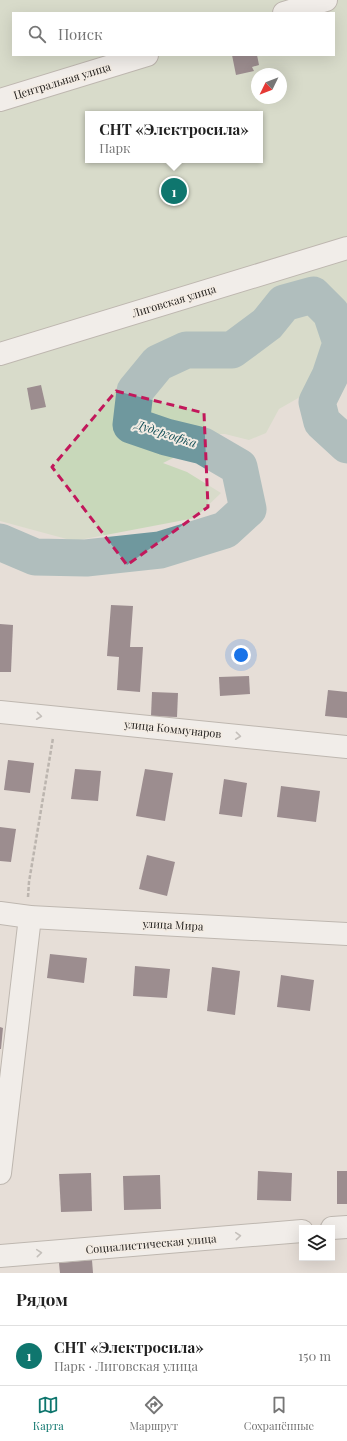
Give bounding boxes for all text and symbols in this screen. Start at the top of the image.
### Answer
search box [12,12,335,56]
icon: search [26,23,48,45]
text: Поиск [58,24,103,44]
street label: Центральная улица [11,58,113,102]
north arrow [251,68,287,104]
popup [85,111,263,163]
text: СНТ «Электросила» [99,119,249,139]
text: Парк [99,139,130,156]
pin: 1 [161,176,187,206]
street label: Лиговская улица [129,280,218,321]
water label: Дудергофка [132,415,199,450]
your location [231,645,251,665]
one-way arrow [36,711,42,720]
street label: улица Коммунаров [123,716,222,741]
one-way arrow [235,731,241,740]
street label: улица Мира [141,915,204,934]
map controls [299,1225,335,1261]
button: layers [299,1225,335,1261]
street label: Социалистическая улица [85,1230,218,1257]
one-way arrow [235,1232,241,1241]
one-way arrow [36,1249,42,1258]
text: Рядом [16,1288,68,1310]
text: СНТ «Электросила» [54,1337,204,1357]
text: 1 [27,1347,31,1364]
text: 150 m [298,1347,331,1364]
text: Парк · Лиговская улица [54,1357,198,1374]
tab: Карта [33,1394,64,1433]
tab: Маршрут [130,1394,178,1433]
tab: Сохранённые [244,1394,314,1433]

